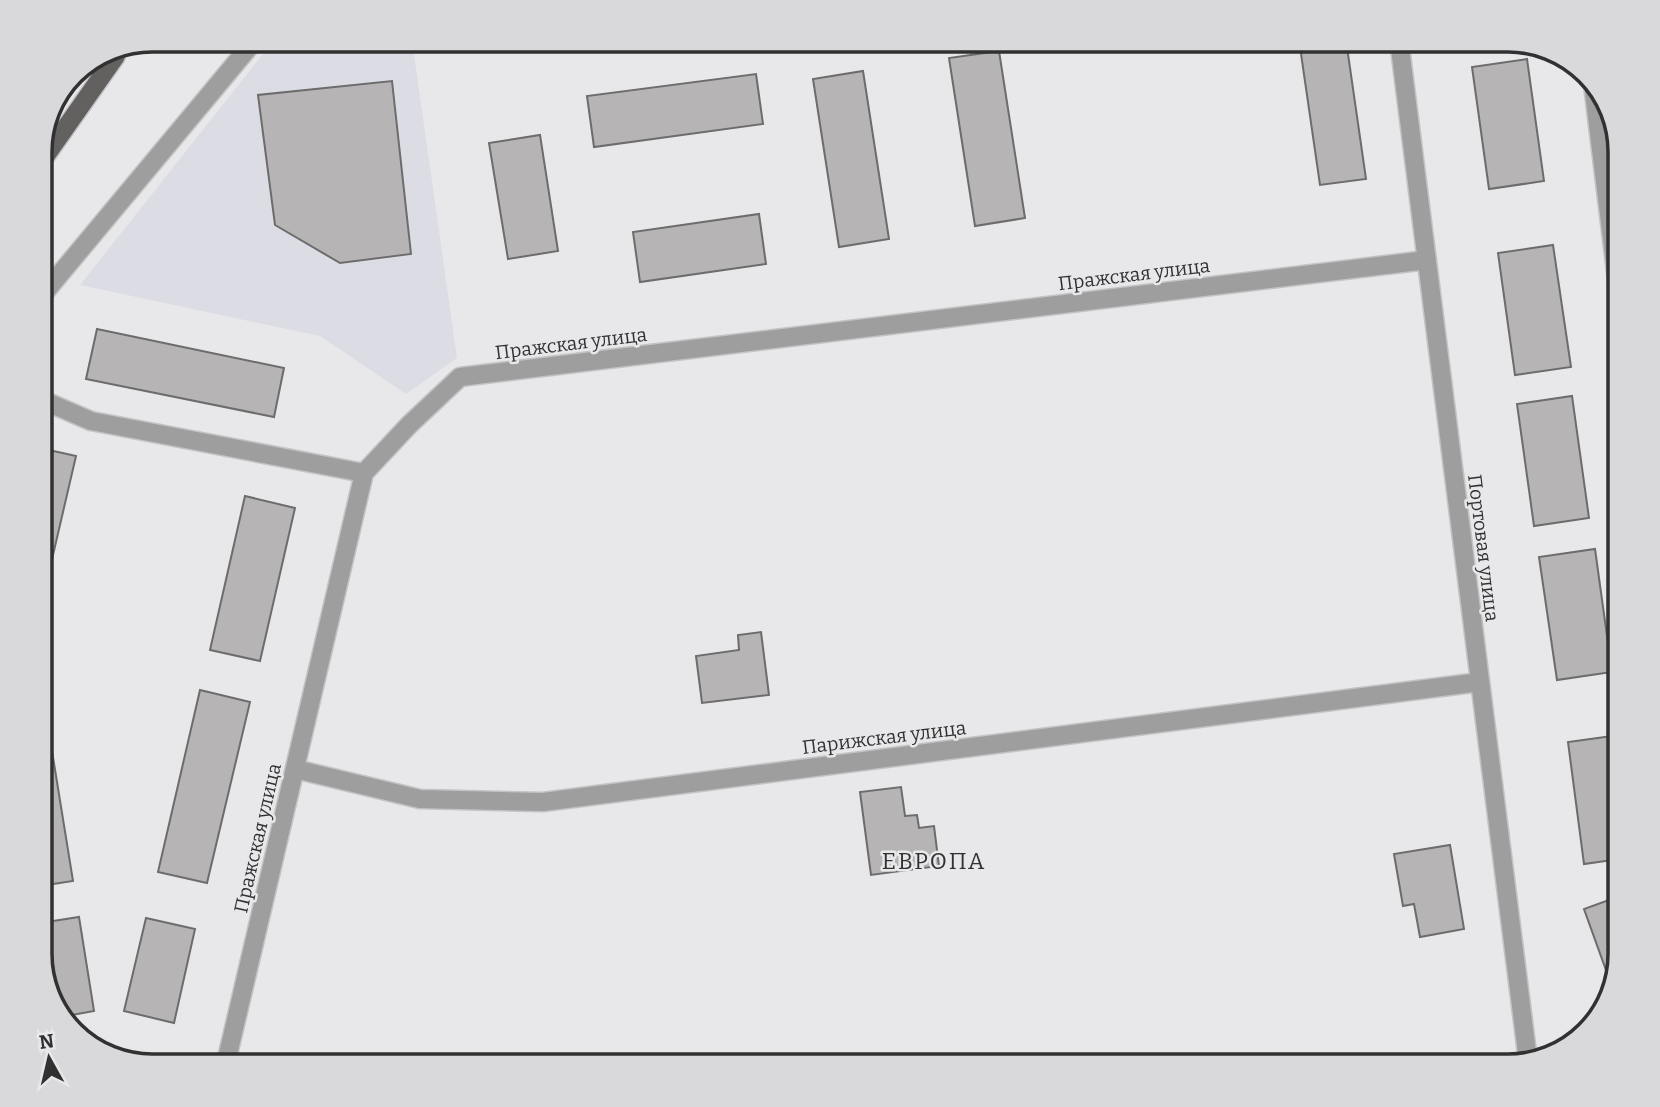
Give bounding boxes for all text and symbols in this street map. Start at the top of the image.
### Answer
street label: Пражская улица [1057,254,1212,295]
street label: Пражская улица [494,323,649,364]
street label: Портовая улица [1463,473,1504,624]
street label: Парижская улица [801,716,968,759]
street label: Пражская улица [229,761,286,915]
district label: ЕВРОПА [882,847,986,875]
north arrow [14,1023,84,1093]
text: N [38,1029,56,1054]

